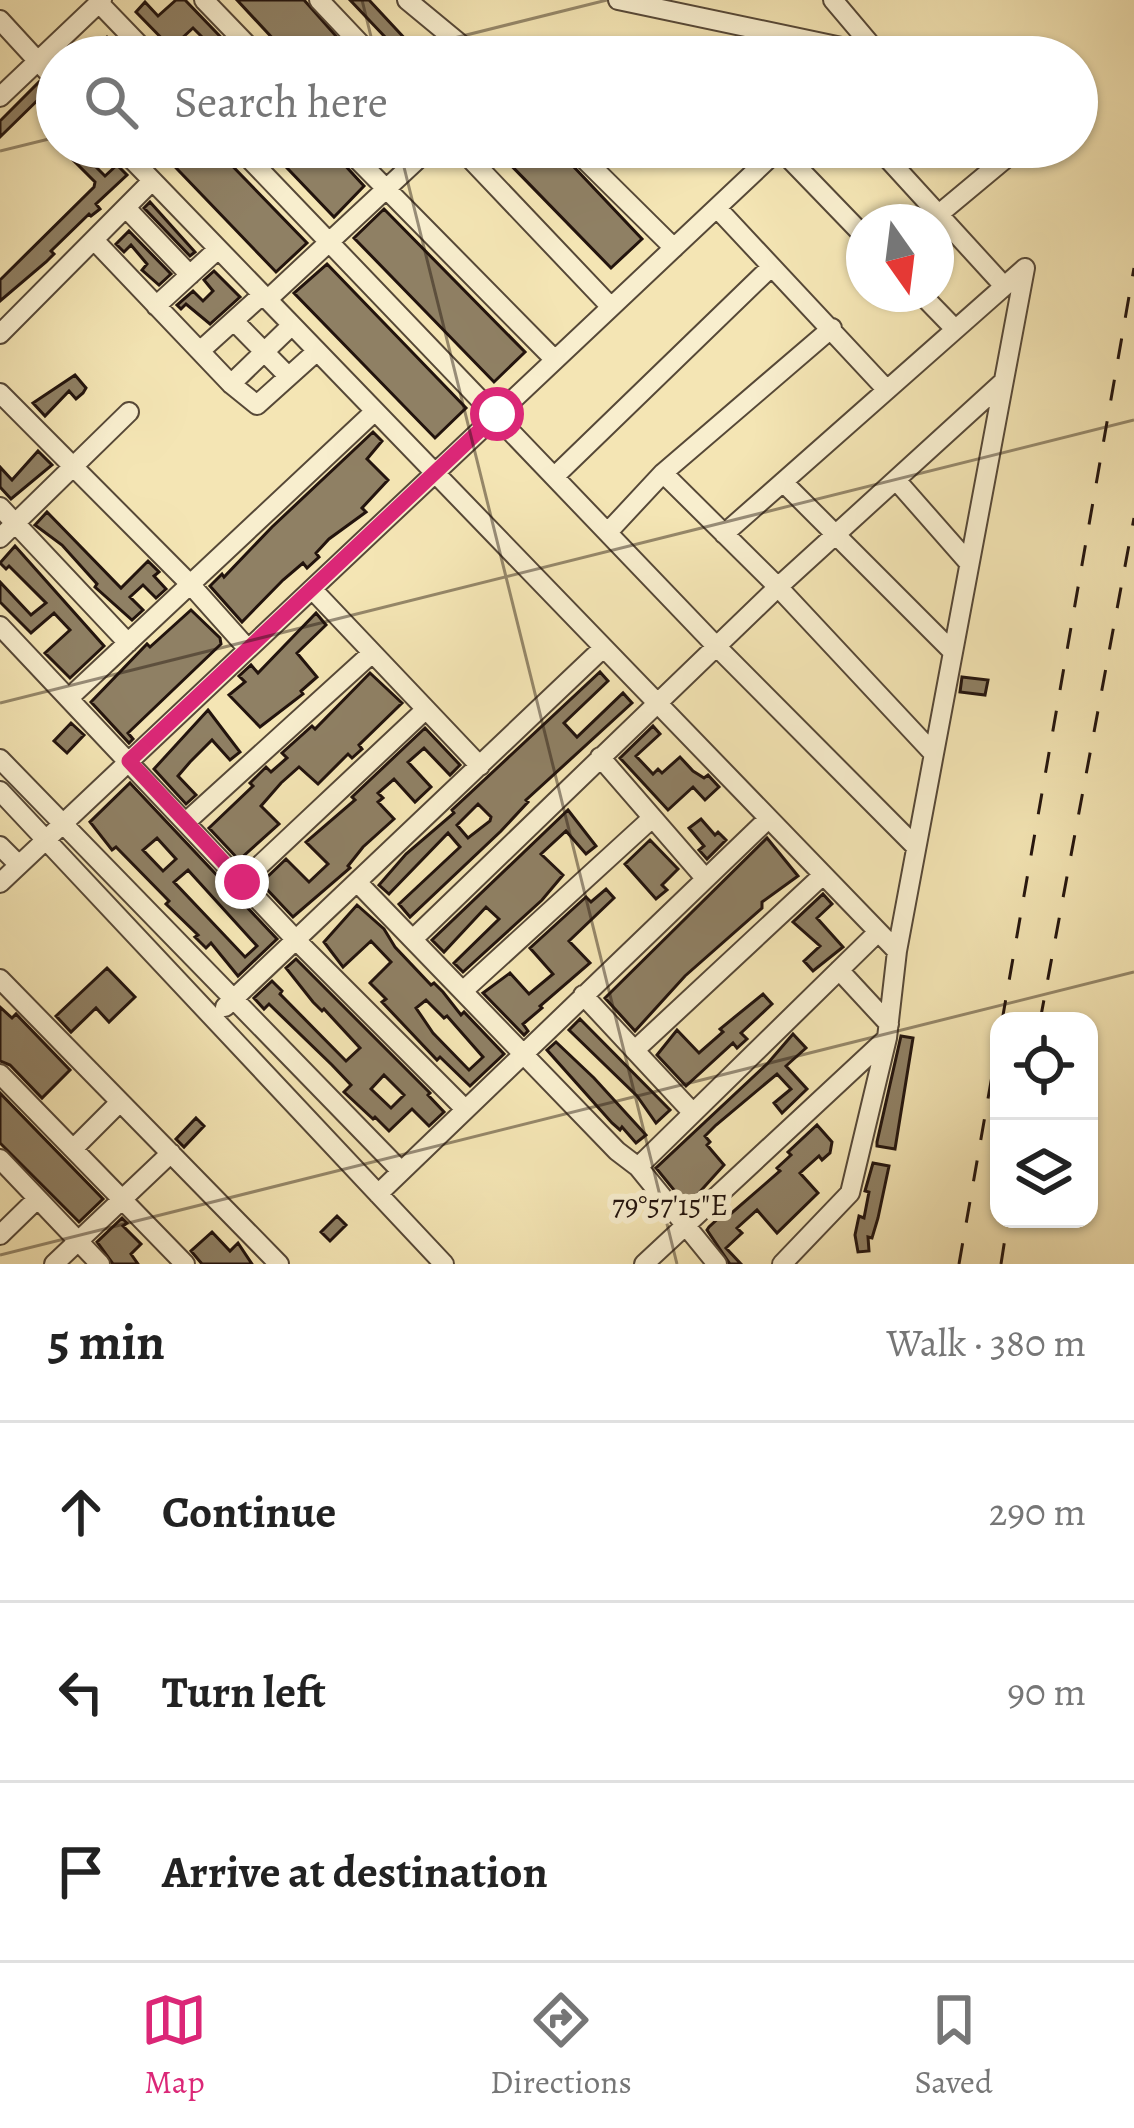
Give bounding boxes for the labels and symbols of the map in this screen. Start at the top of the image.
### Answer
north arrow [846,204,954,312]
route start [470,387,524,441]
route end [215,855,269,909]
text: 79°57'15"E [612,1185,728,1225]

